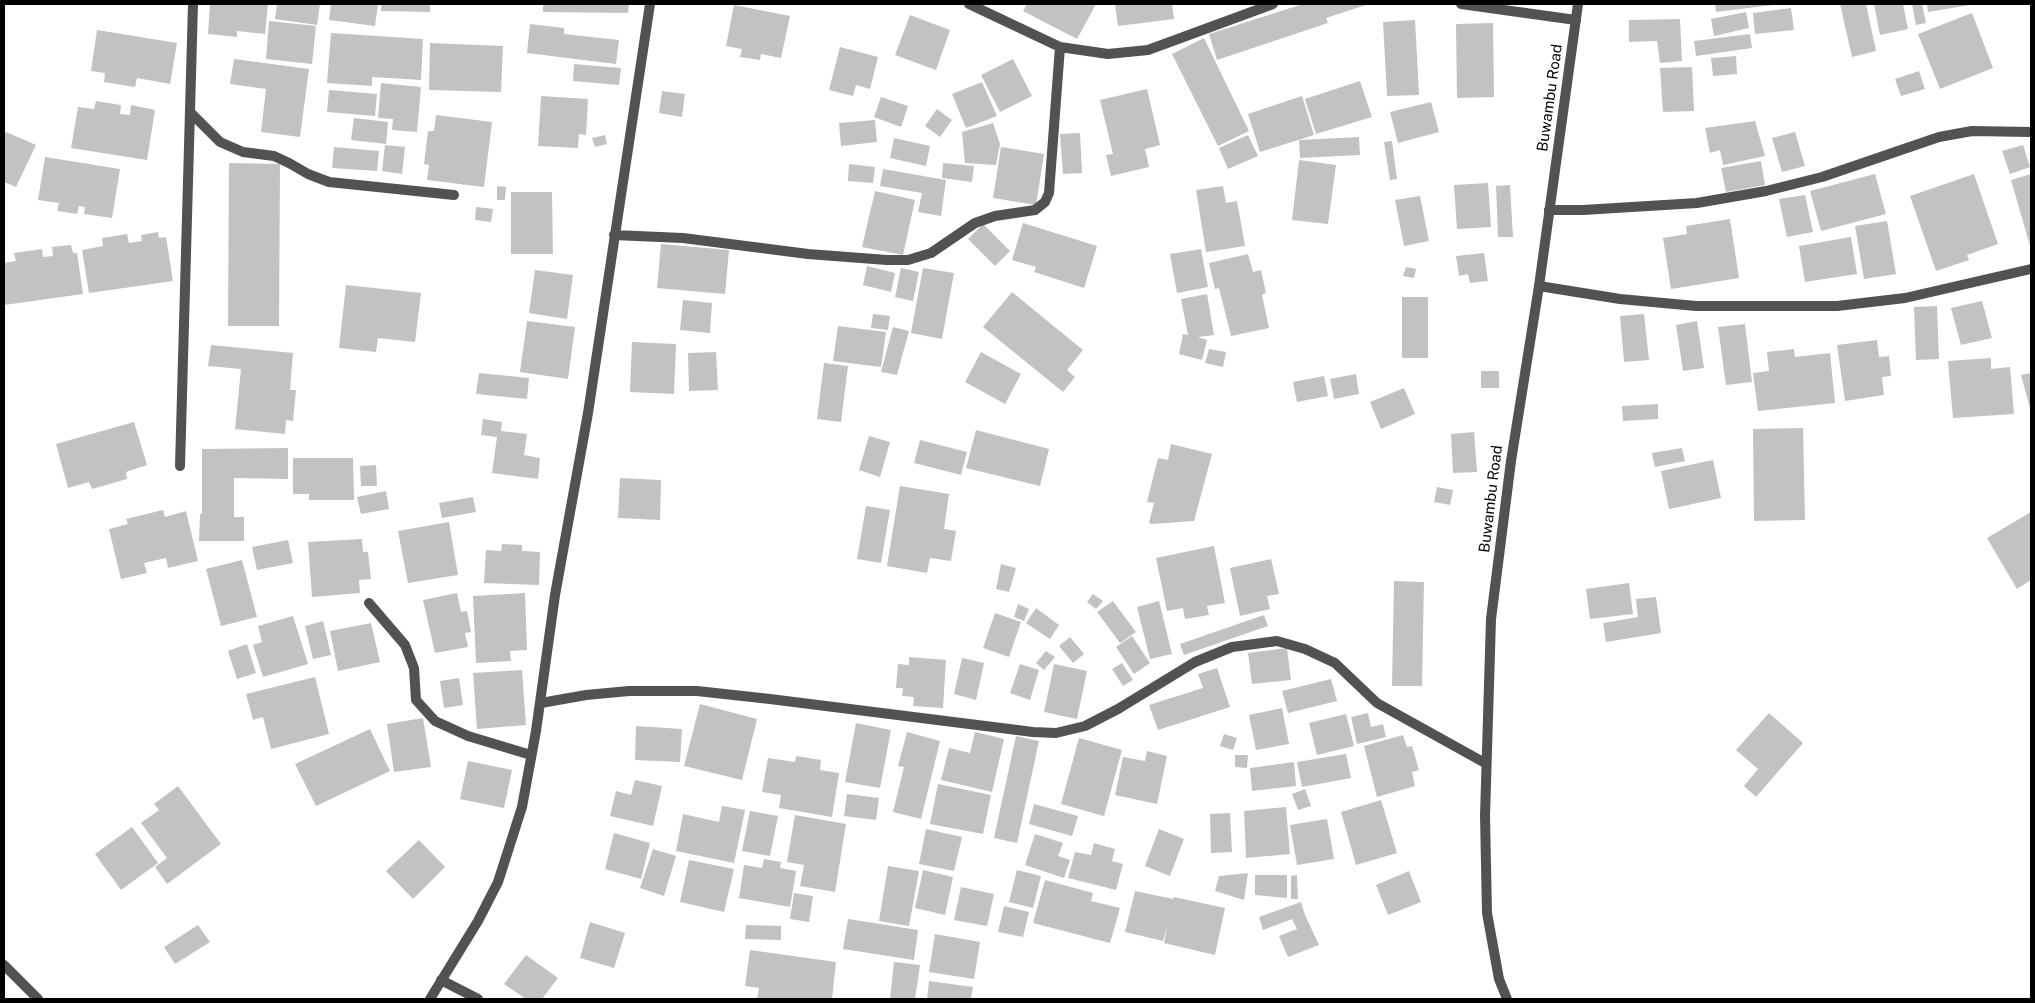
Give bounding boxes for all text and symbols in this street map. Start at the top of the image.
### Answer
street label: Buwambu Road [1534,43,1566,153]
street label: Buwambu Road [1475,444,1507,554]

